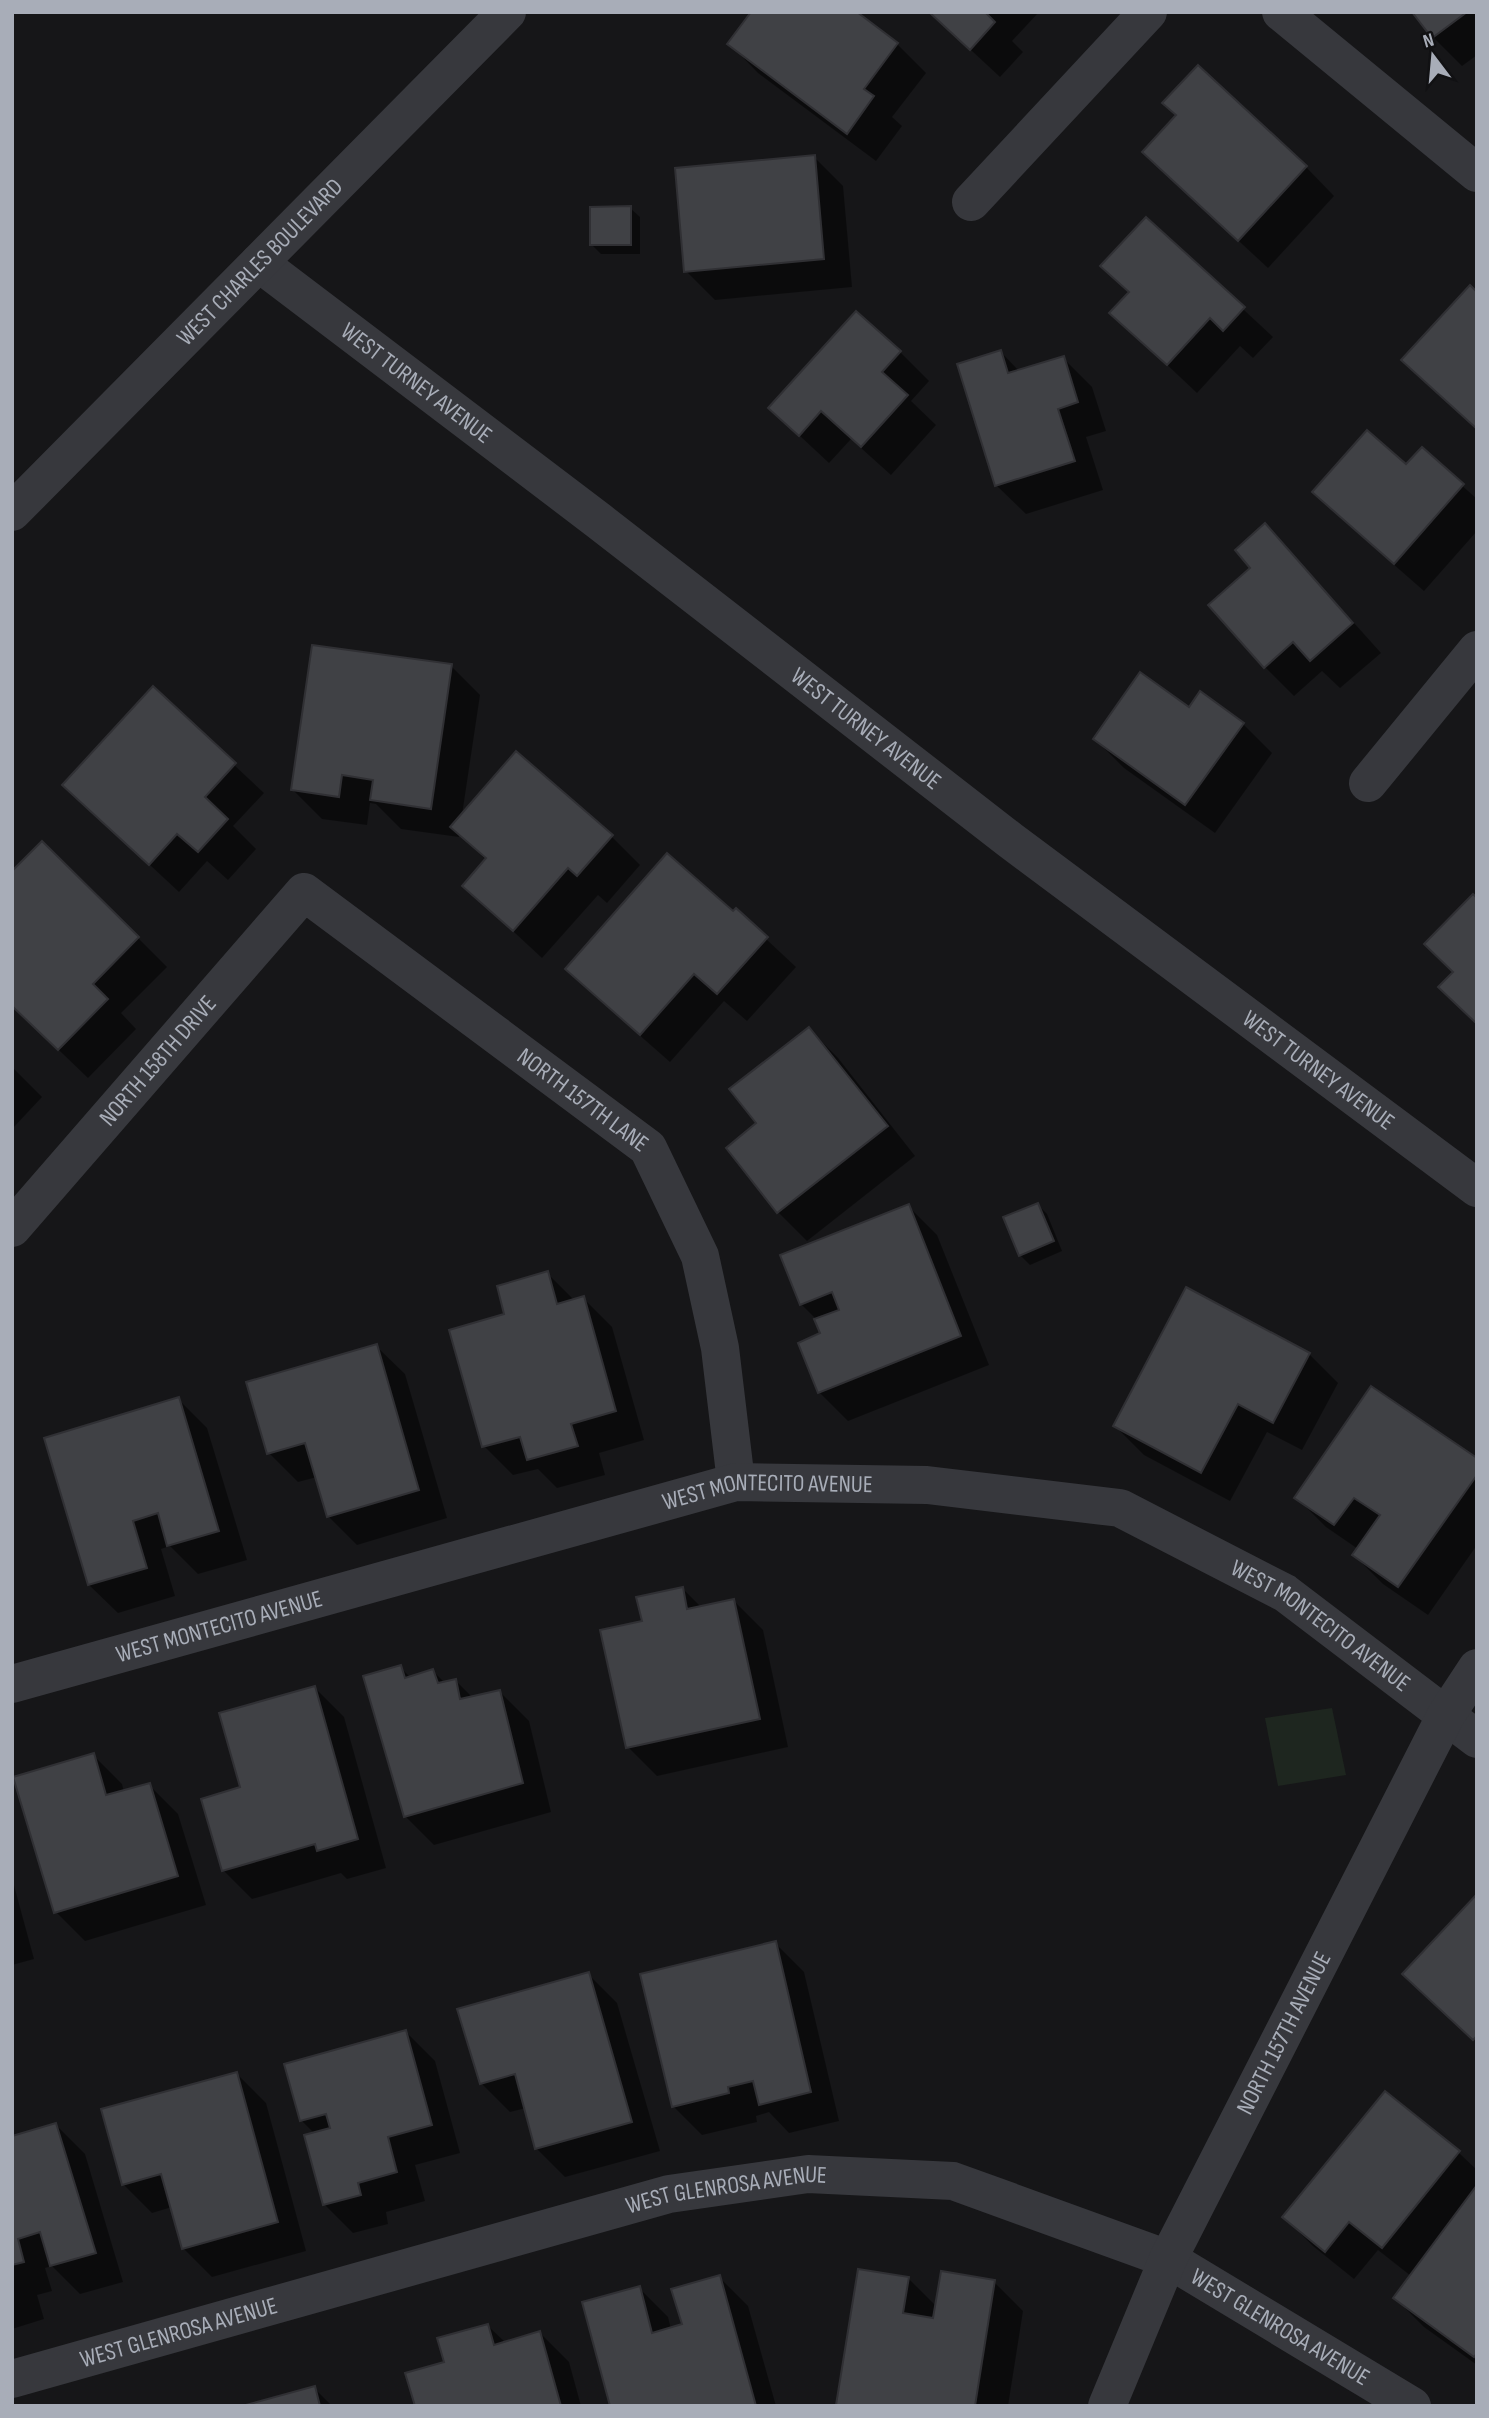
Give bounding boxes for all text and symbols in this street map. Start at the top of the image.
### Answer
north arrow [1398,21,1468,91]
text: N [1421,29,1437,54]
street label: WEST CHARLES BOULEVARD [171,172,349,352]
street label: WEST TURNEY AVENUE [335,316,498,450]
street label: WEST TURNEY AVENUE [785,661,947,796]
street label: NORTH 158TH DRIVE [93,990,223,1132]
street label: WEST TURNEY AVENUE [1237,1004,1400,1136]
street label: NORTH 157TH LANE [511,1042,654,1158]
street label: WEST MONTECITO AVENUE [659,1468,873,1517]
street label: WEST MONTECITO AVENUE [1226,1554,1416,1698]
street label: WEST MONTECITO AVENUE [113,1584,326,1669]
street label: NORTH 157TH AVENUE [1230,1947,1338,2119]
street label: WEST GLENROSA AVENUE [623,2160,827,2220]
street label: WEST GLENROSA AVENUE [1185,2262,1375,2392]
street label: WEST GLENROSA AVENUE [77,2291,281,2374]

